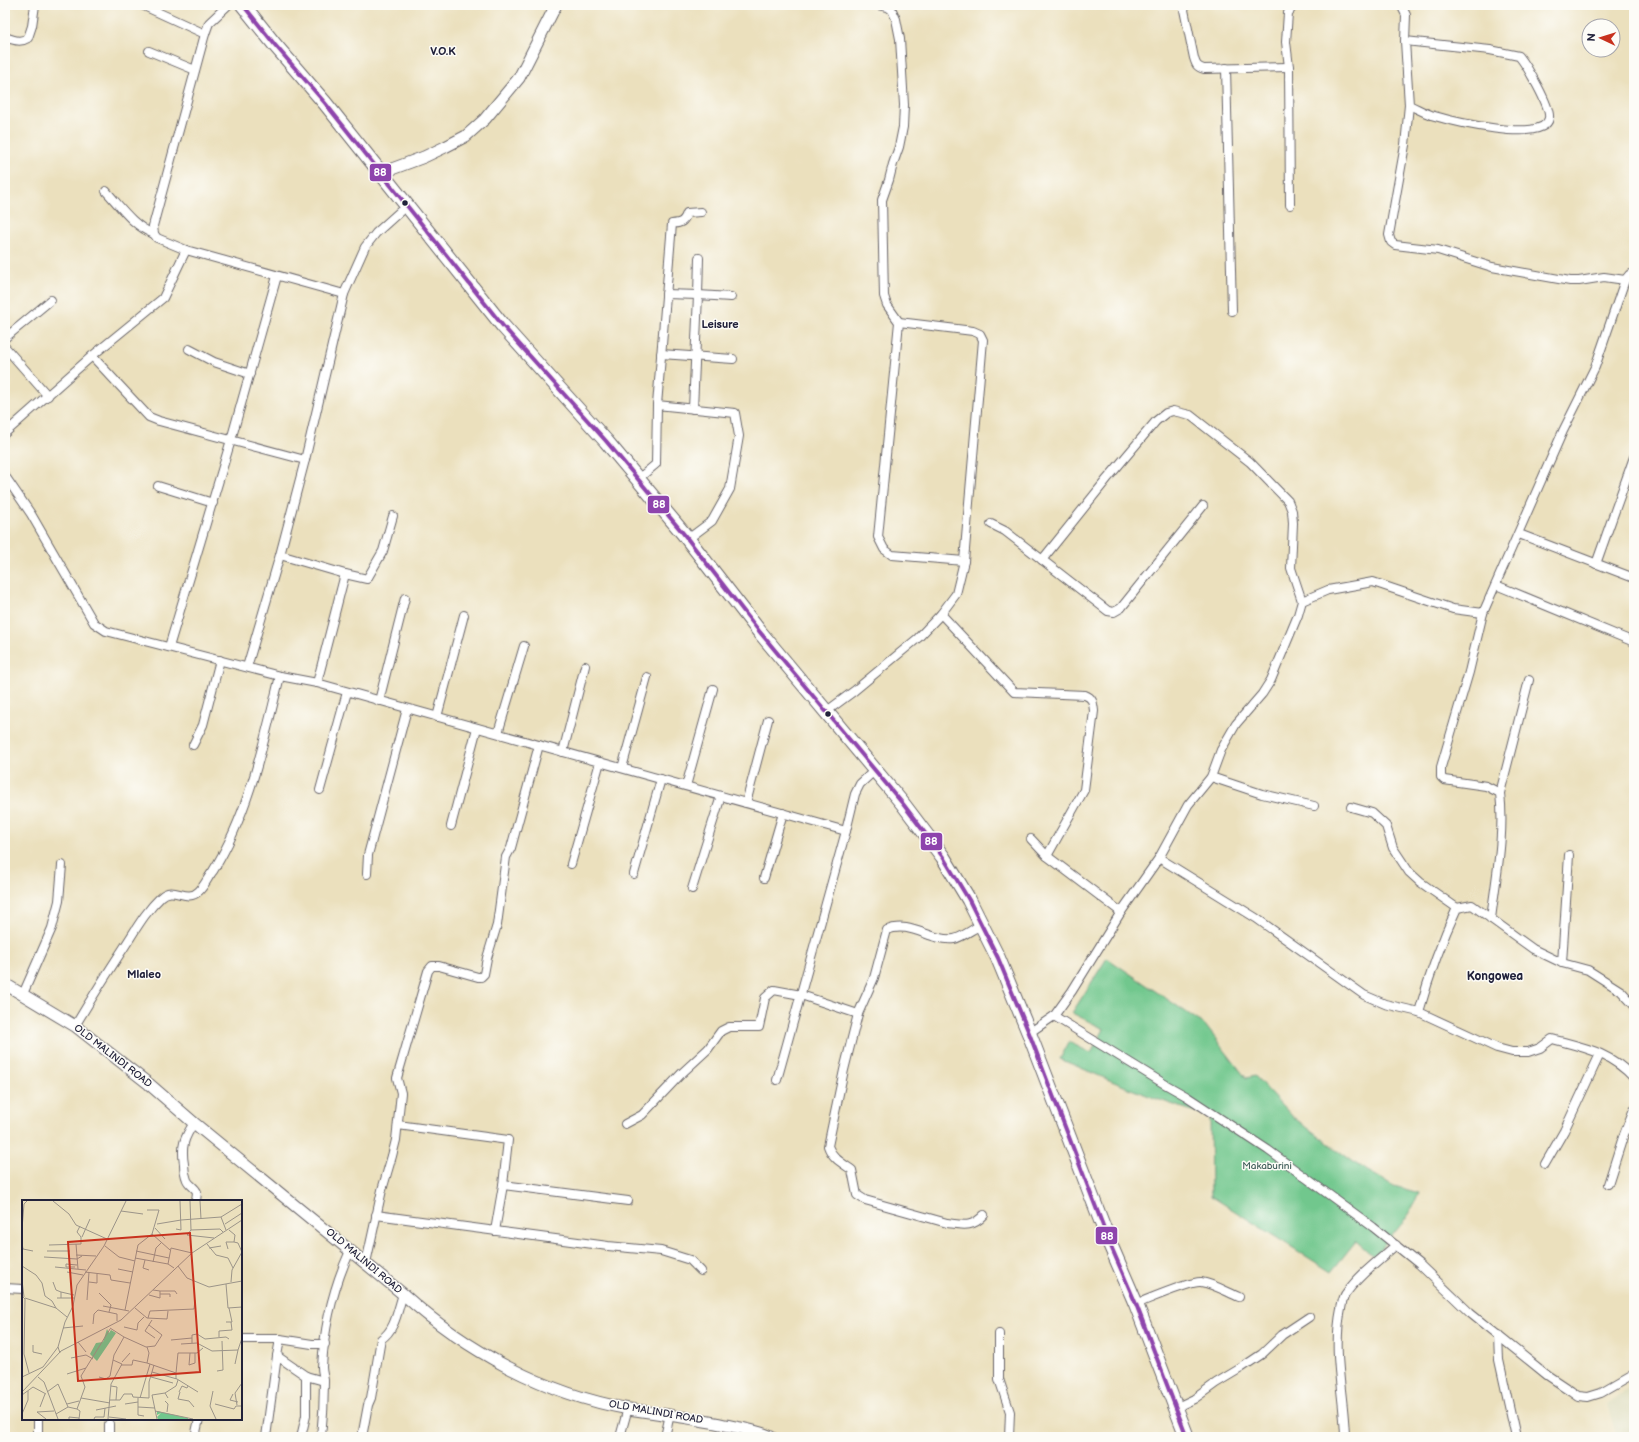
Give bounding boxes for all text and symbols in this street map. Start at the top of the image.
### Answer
north arrow [1581,18,1621,58]
text: N [1585,33,1598,42]
district label: V.O.K [430,45,456,58]
line badge: 88 [369,163,392,182]
text: 88 [373,166,387,179]
unlabelled marker [400,198,410,208]
district label: Leisure [701,318,739,331]
line badge: 88 [647,495,670,514]
text: 88 [652,498,666,511]
unlabelled marker [823,709,833,719]
line badge: 88 [920,832,943,851]
text: 88 [924,835,938,848]
district label: Mlaleo [127,968,161,981]
district label: Kongowea [1467,969,1523,984]
street label: OLD MALINDI ROAD [72,1022,154,1090]
park label: Makaburini [1242,1160,1292,1172]
inset map [22,1200,242,1420]
street label: OLD MALINDI ROAD [324,1226,404,1296]
line badge: 88 [1095,1226,1118,1245]
text: 88 [1100,1230,1114,1243]
street label: OLD MALINDI ROAD [608,1398,704,1426]

